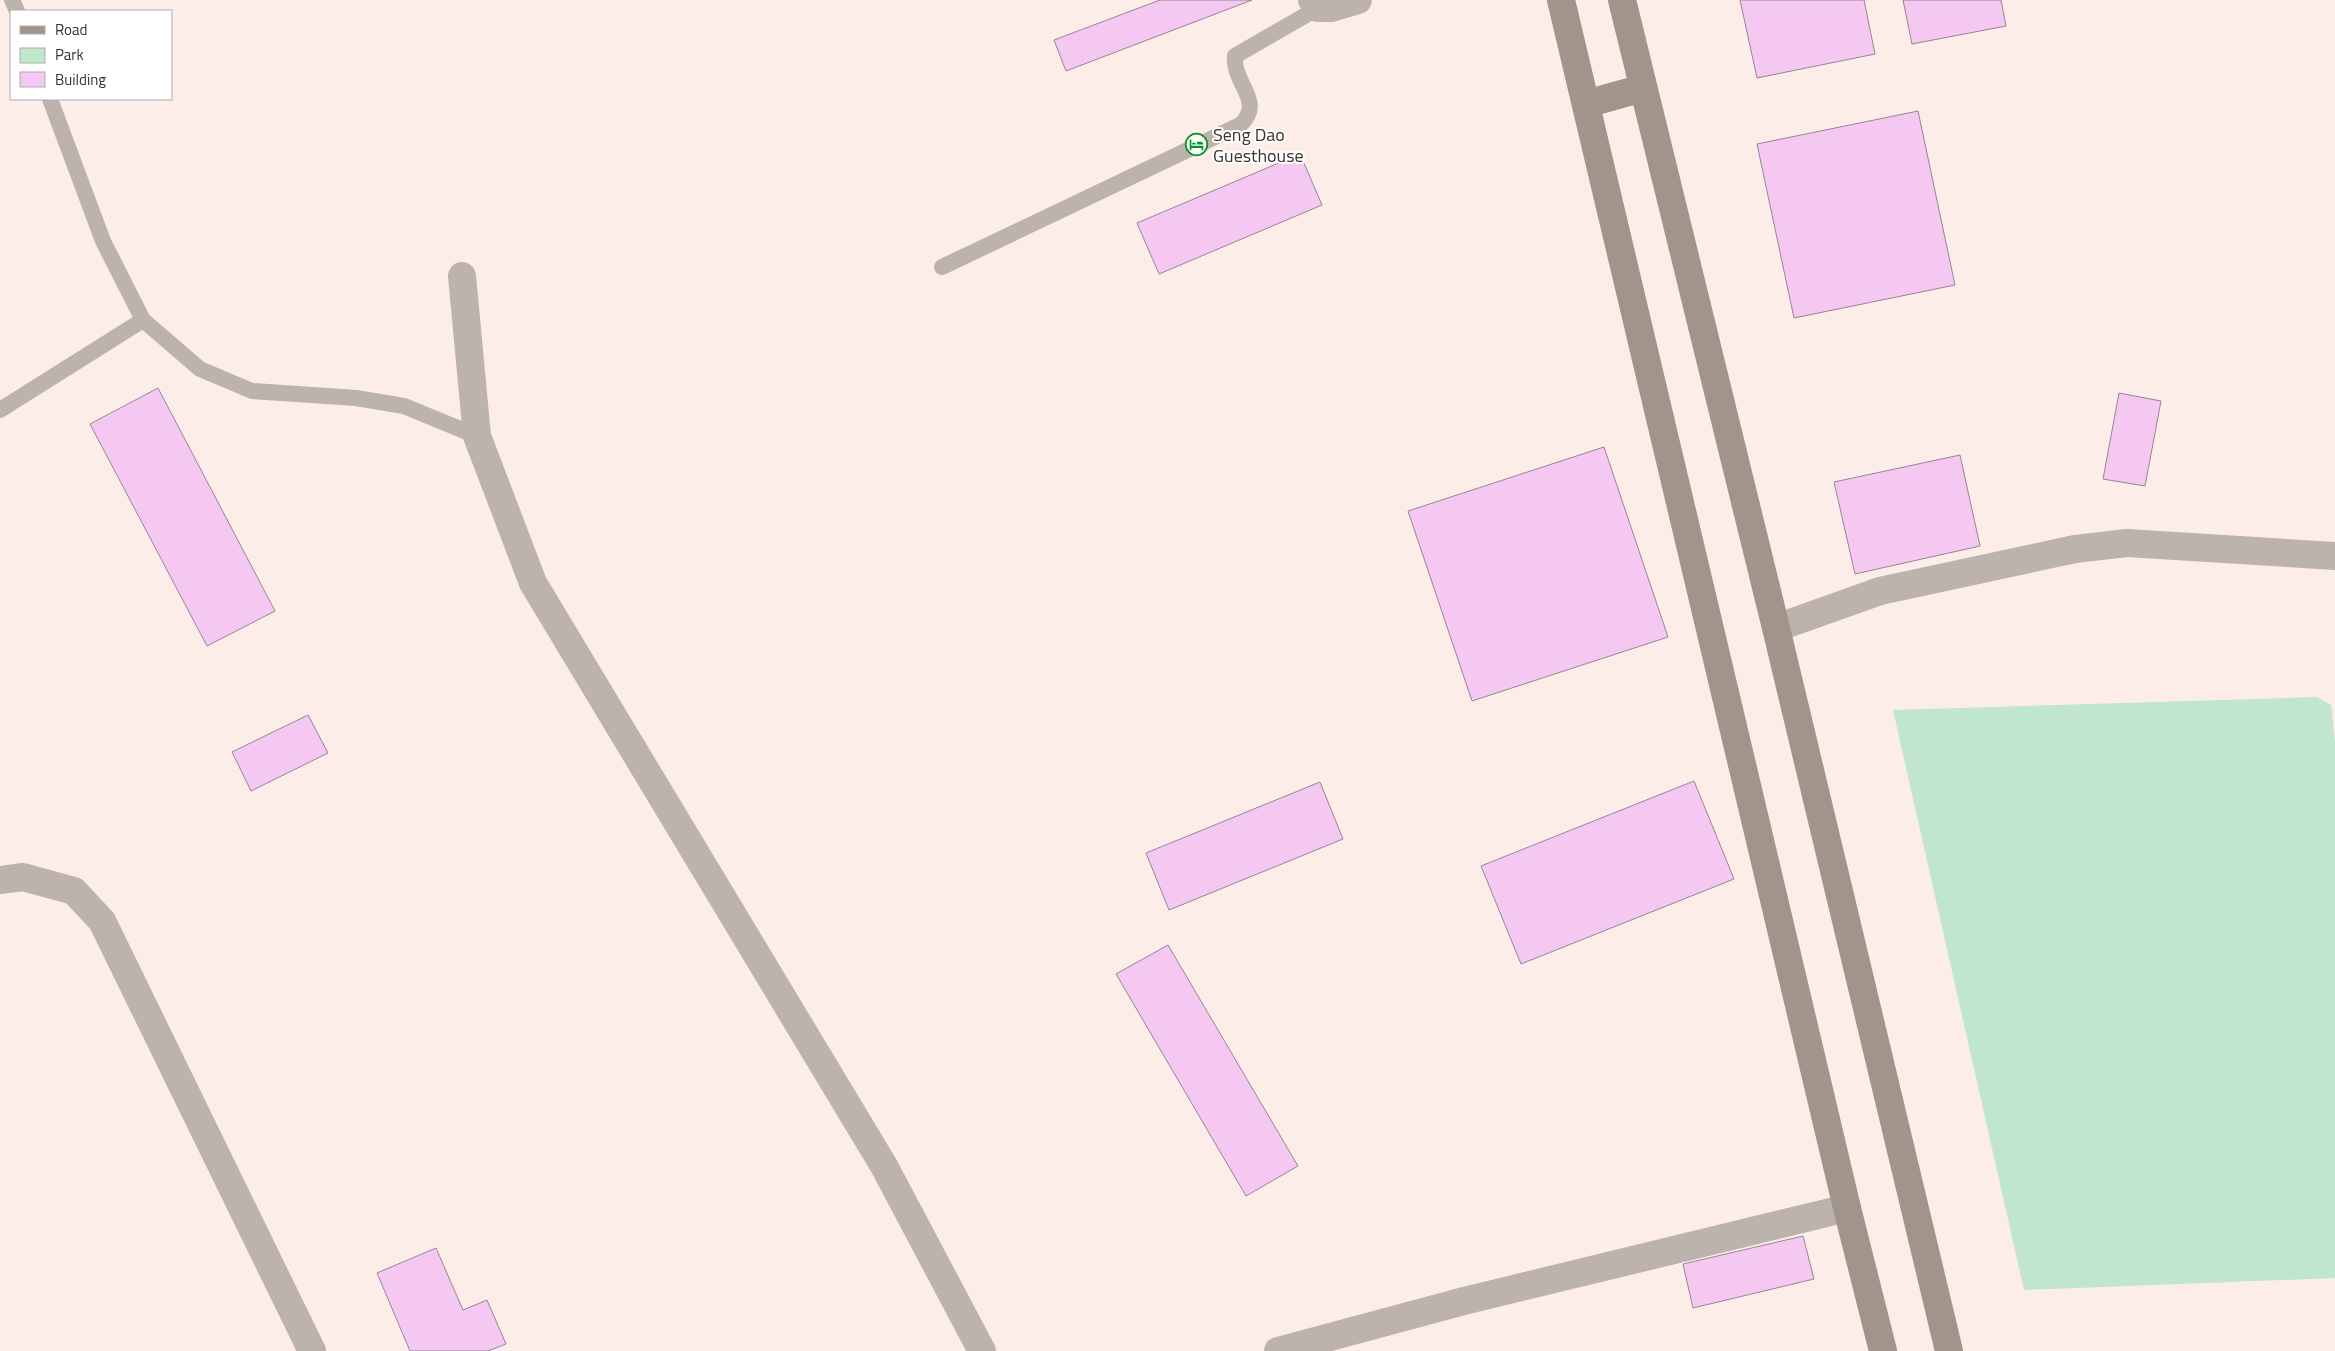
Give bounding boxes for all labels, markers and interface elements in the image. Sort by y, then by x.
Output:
legend [10,10,172,100]
text: Road [55,18,87,41]
text: Park [55,43,84,66]
text: Building [55,68,106,91]
place label: Seng Dao Guesthouse [1213,121,1304,169]
hotel icon: Seng Dao Guesthouse [1185,132,1209,156]

